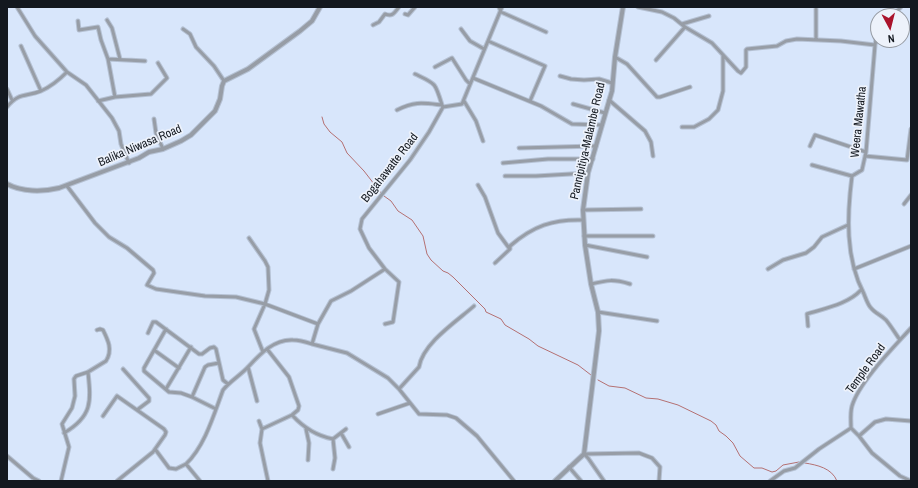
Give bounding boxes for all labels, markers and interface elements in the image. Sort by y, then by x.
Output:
north arrow [870,8,910,48]
text: N [887,32,895,46]
street label: Pannipitiya-Malambe Road [568,81,608,201]
street label: Weera Mawatha [848,86,870,158]
street label: Balika Niwasa Road [96,122,184,170]
street label: Bogahawatte Road [359,131,421,205]
street label: Temple Road [843,341,889,397]

